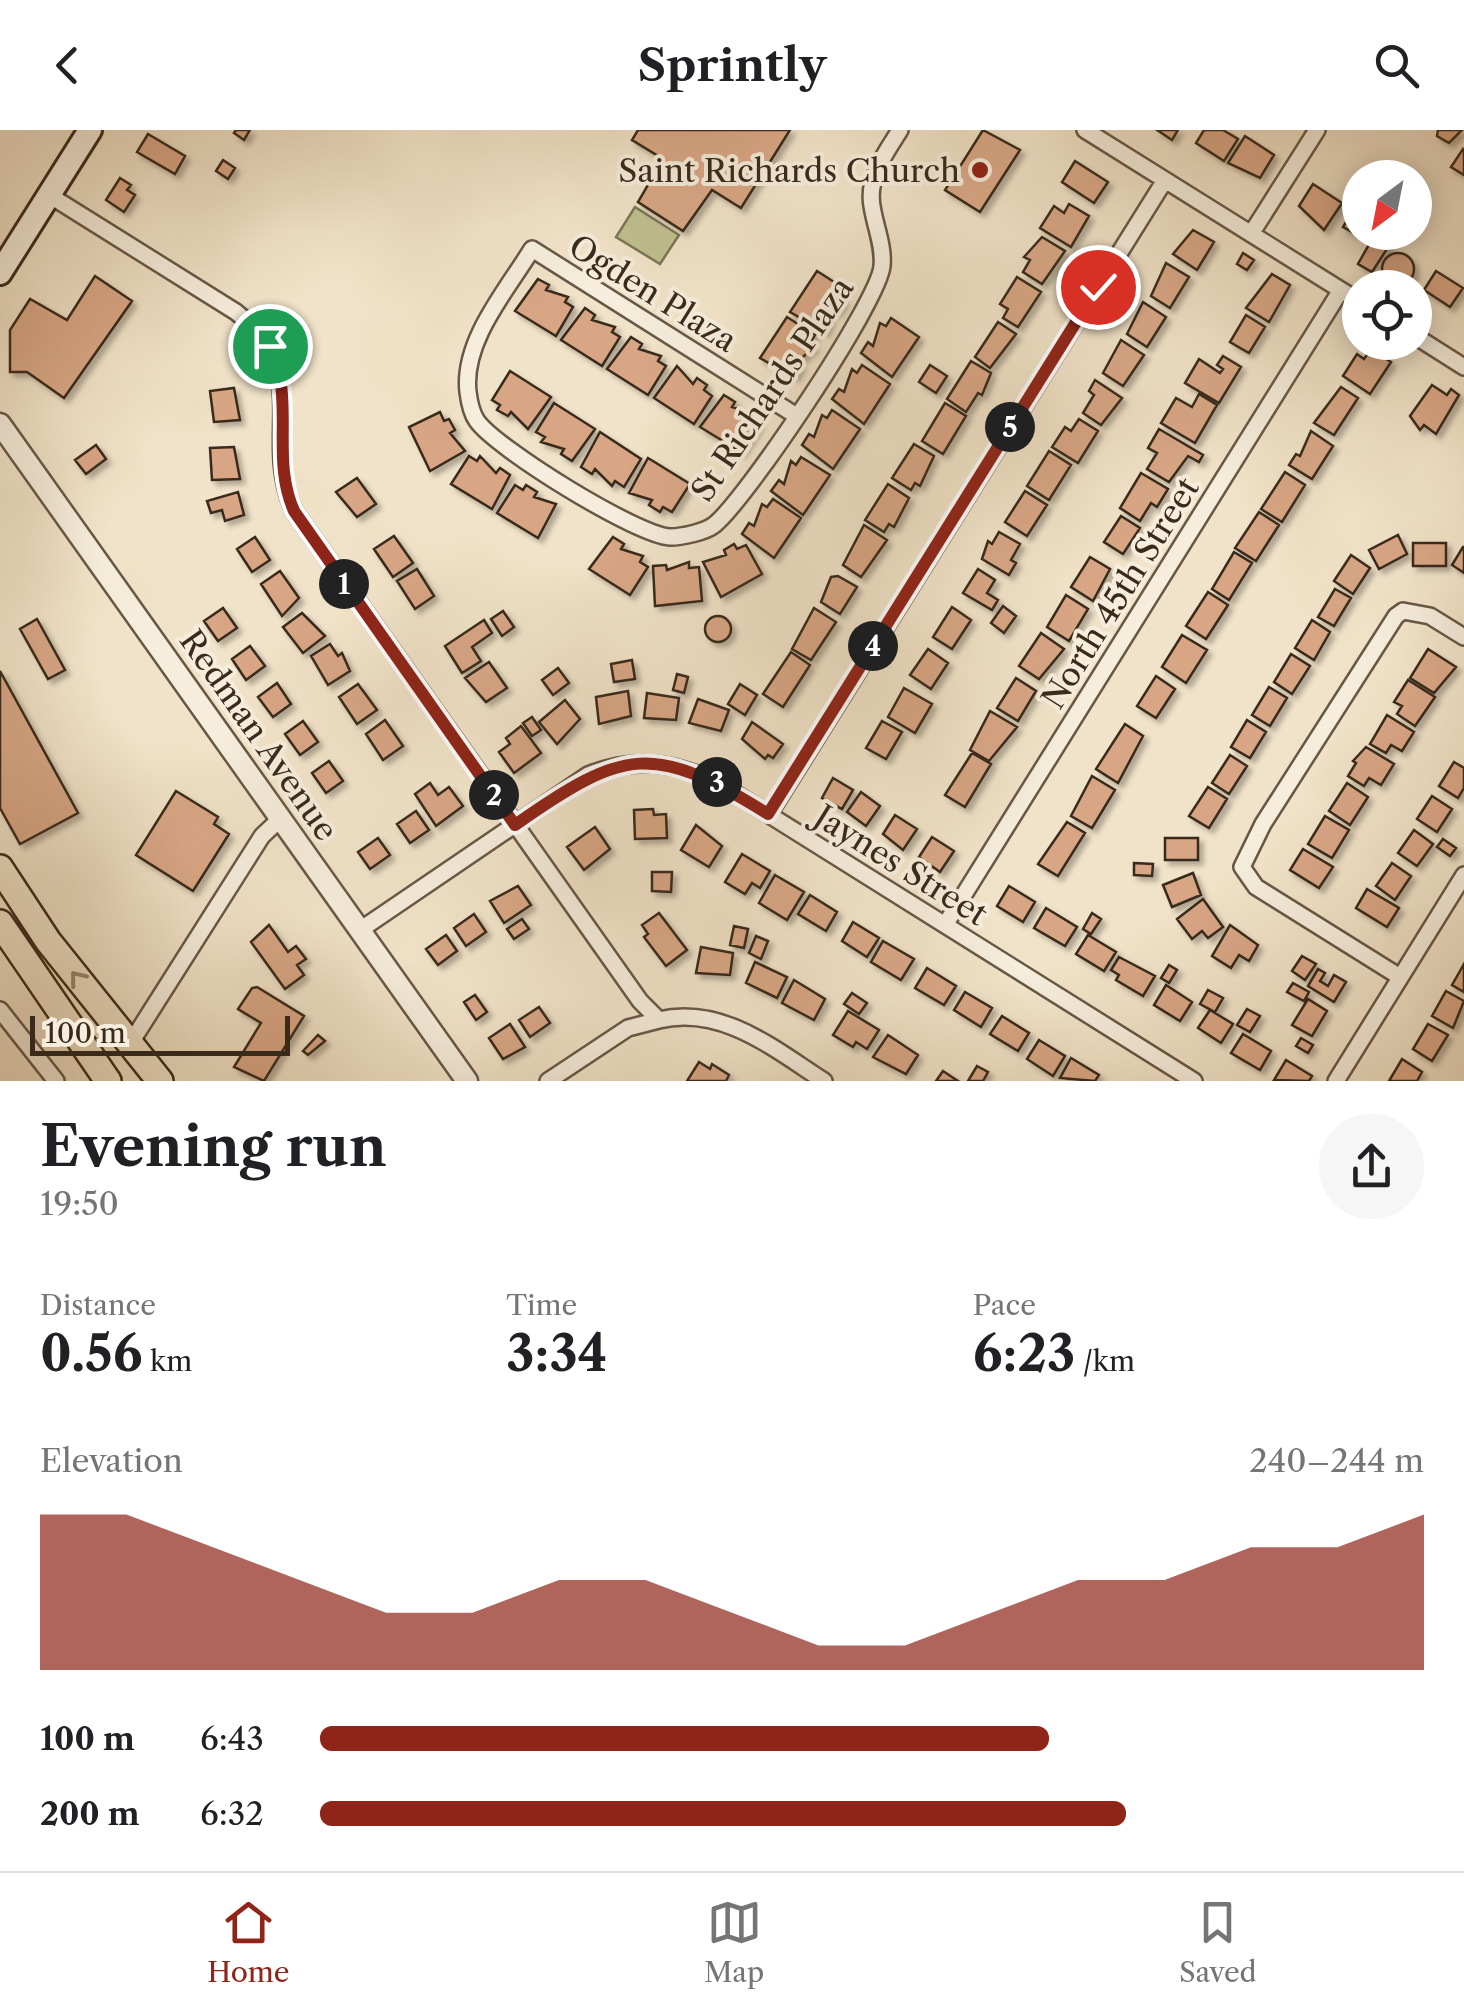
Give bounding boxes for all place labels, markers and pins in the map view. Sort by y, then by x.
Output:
place label: Saint Richards Church [618,151,960,190]
marker: Saint Richards Church [969,159,991,181]
pin [1056,245,1141,330]
pin [228,304,313,389]
pin: 5 [985,402,1035,452]
pin: 1 [319,559,369,609]
pin: 4 [848,621,898,671]
pin: 3 [692,757,742,807]
pin: 2 [469,770,519,820]

